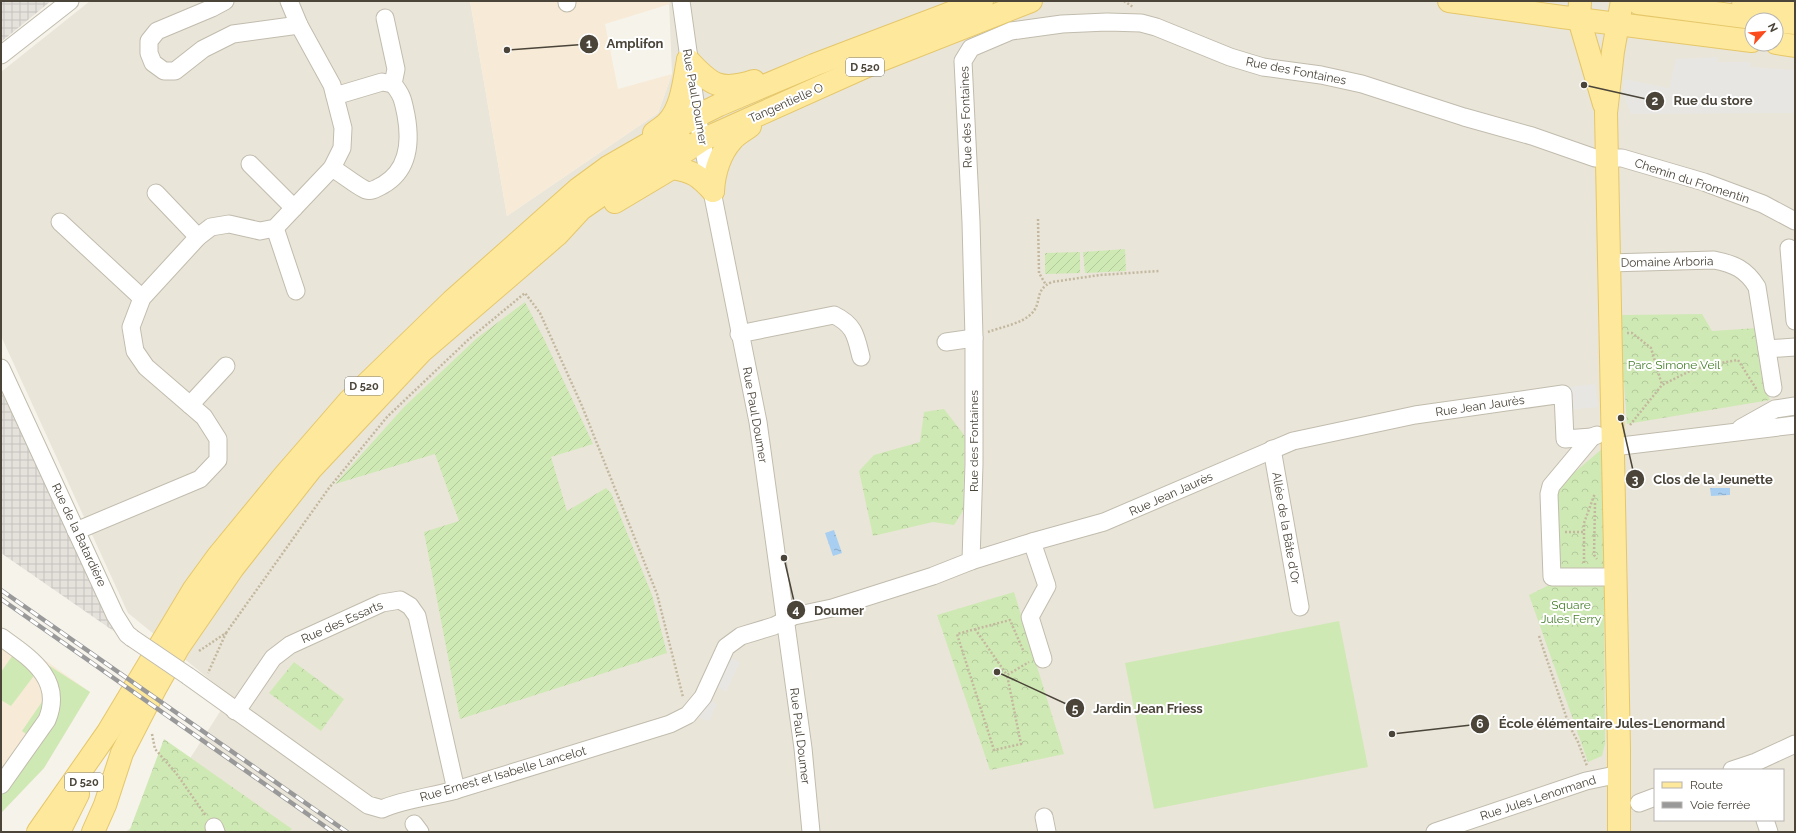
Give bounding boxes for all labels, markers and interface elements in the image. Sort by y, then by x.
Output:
north arrow [1744,12,1784,52]
text: N [1765,21,1780,34]
callout: Amplifon [579,31,672,56]
text: Amplifon [607,36,664,51]
text: 1 [586,37,592,51]
street label: Rue Paul Doumer [680,48,710,147]
street label: Rue des Fontaines [1245,54,1348,88]
road number: D 520 [846,58,884,76]
street label: Rue des Fontaines [957,66,975,168]
street label: Tangentielle O [746,80,826,126]
callout: Rue du store [1645,88,1760,113]
text: Rue du store [1674,93,1753,108]
text: 2 [1652,94,1659,108]
street label: Chemin du Fromentin [1633,156,1751,206]
street label: Domaine Arboria [1620,254,1714,270]
park label: Parc Simone Veil [1628,358,1721,372]
street label: Rue Paul Doumer [740,366,770,465]
road number: D 520 [345,377,383,395]
street label: Rue des Fontaines [967,390,981,492]
street label: Rue Jean Jaurès [1435,393,1526,419]
callout: Clos de la Jeunette [1625,467,1781,492]
street label: Rue Jean Jaurès [1127,469,1215,519]
street label: Allée de la Bâte d'Or [1269,471,1303,586]
text: Clos de la Jeunette [1653,472,1773,487]
text: 3 [1632,473,1639,487]
street label: Rue de la Batardière [49,481,109,589]
street label: Rue des Essarts [299,598,385,646]
callout: Doumer [786,598,872,623]
park label: Square Jules Ferry [1541,598,1602,626]
text: 4 [793,603,800,617]
text: Doumer [814,603,864,618]
street label: Rue Paul Doumer [787,687,813,786]
callout: Jardin Jean Friess [1065,696,1211,721]
text: Jardin Jean Friess [1093,701,1203,716]
text: 5 [1072,702,1079,716]
callout: École élémentaire Jules-Lenormand [1470,711,1733,736]
text: École élémentaire Jules-Lenormand [1499,716,1725,731]
text: 6 [1476,717,1484,731]
street label: Rue Ernest et Isabelle Lancelot [418,744,588,804]
legend [1654,769,1784,821]
road number: D 520 [65,773,103,791]
street label: Rue Jules Lenormand [1478,773,1598,823]
text: Route [1690,778,1723,792]
text: Voie ferrée [1690,798,1750,812]

